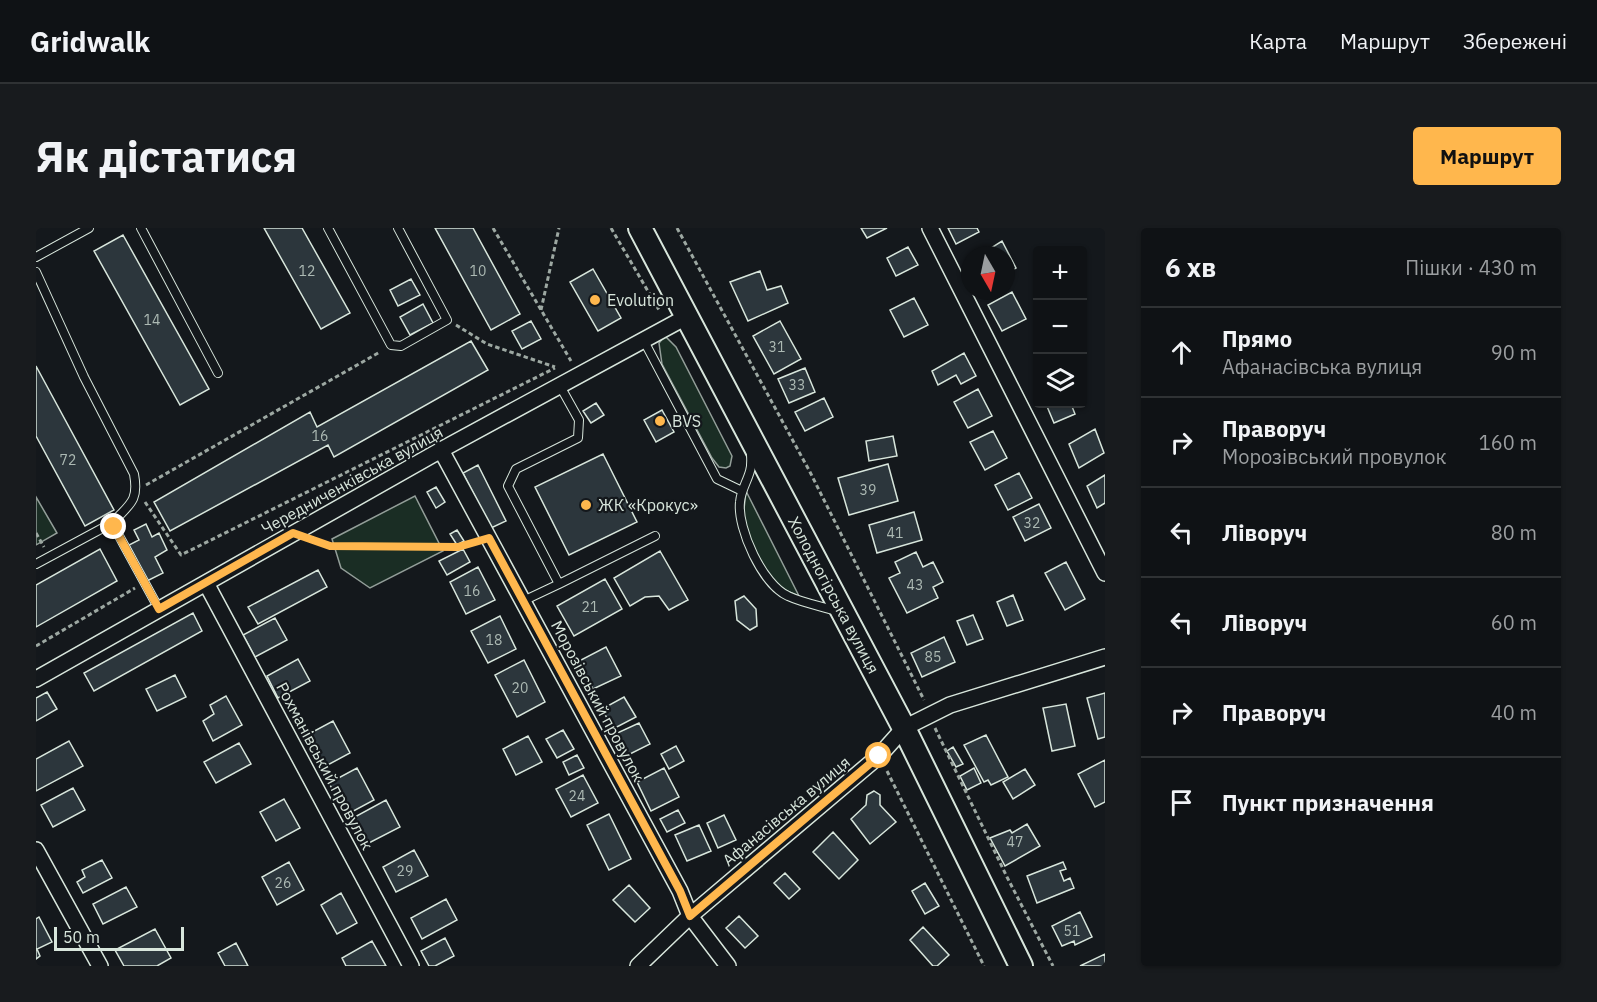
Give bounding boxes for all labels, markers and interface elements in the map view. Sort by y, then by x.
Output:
text: Gridwalk [30,23,150,60]
text: Карта [1249,27,1307,55]
text: Маршрут [1340,27,1430,55]
text: Збережені [1463,27,1567,55]
button: Маршрут [1413,127,1561,185]
text: Як дістатися [36,129,297,184]
north arrow [961,246,1015,300]
map controls [1033,246,1087,408]
button: + [1033,246,1087,300]
text: 6 хв [1165,250,1216,284]
text: Пішки · 430 m [1405,254,1537,281]
house number: 12 [299,262,315,280]
house number: 10 [470,262,486,280]
place label: Evolution [607,290,674,310]
marker: Evolution [588,293,602,307]
button: − [1033,300,1087,354]
house number: 14 [144,311,160,329]
text: Прямо [1222,324,1292,353]
icon: ahead [1165,336,1198,369]
house number: 31 [769,338,785,356]
text: 90 m [1491,339,1537,366]
text: Афанасівська вулиця [1222,353,1422,380]
button: layers [1033,354,1087,408]
house number: 33 [789,376,805,394]
place label: BVS [672,411,701,431]
marker: BVS [653,414,667,428]
text: Праворуч [1222,414,1326,443]
street label: Чередниченківська вулиця [258,422,446,538]
icon: right [1165,426,1198,459]
house number: 16 [312,427,328,445]
text: 160 m [1479,429,1537,456]
text: Морозівський провулок [1222,443,1446,470]
house number: 72 [60,451,76,469]
house number: 39 [860,481,876,499]
place label: ЖК «Крокус» [598,495,698,515]
marker: ЖК «Крокус» [579,498,593,512]
route end [100,513,126,539]
street label: Холодногірська вулиця [784,513,884,677]
house number: 32 [1024,514,1040,532]
icon: left [1165,516,1198,549]
text: Ліворуч [1222,518,1307,547]
text: 80 m [1491,519,1537,546]
house number: 41 [887,524,903,542]
house number: 43 [907,576,923,594]
house number: 16 [464,582,480,600]
house number: 21 [582,598,598,616]
icon: left [1165,606,1198,639]
text: Ліворуч [1222,608,1307,637]
text: 60 m [1491,609,1537,636]
street label: Морозівський провулок [547,617,649,785]
house number: 18 [486,631,502,649]
house number: 85 [925,648,941,666]
street label: Рохманівський провулок [272,679,378,853]
house number: 20 [512,679,528,697]
icon: right [1165,696,1198,729]
text: Праворуч [1222,698,1326,727]
text: 40 m [1491,699,1537,726]
route start [865,742,891,768]
street label: Афанасівська вулиця [718,752,854,870]
icon: arrive [1165,786,1198,819]
house number: 24 [569,787,585,805]
text: Пункт призначення [1222,788,1434,817]
house number: 47 [1007,833,1023,851]
house number: 29 [397,862,413,880]
house number: 26 [275,874,291,892]
house number: 51 [1064,922,1080,940]
scale bar [54,924,184,952]
text: 50 m [63,927,100,947]

